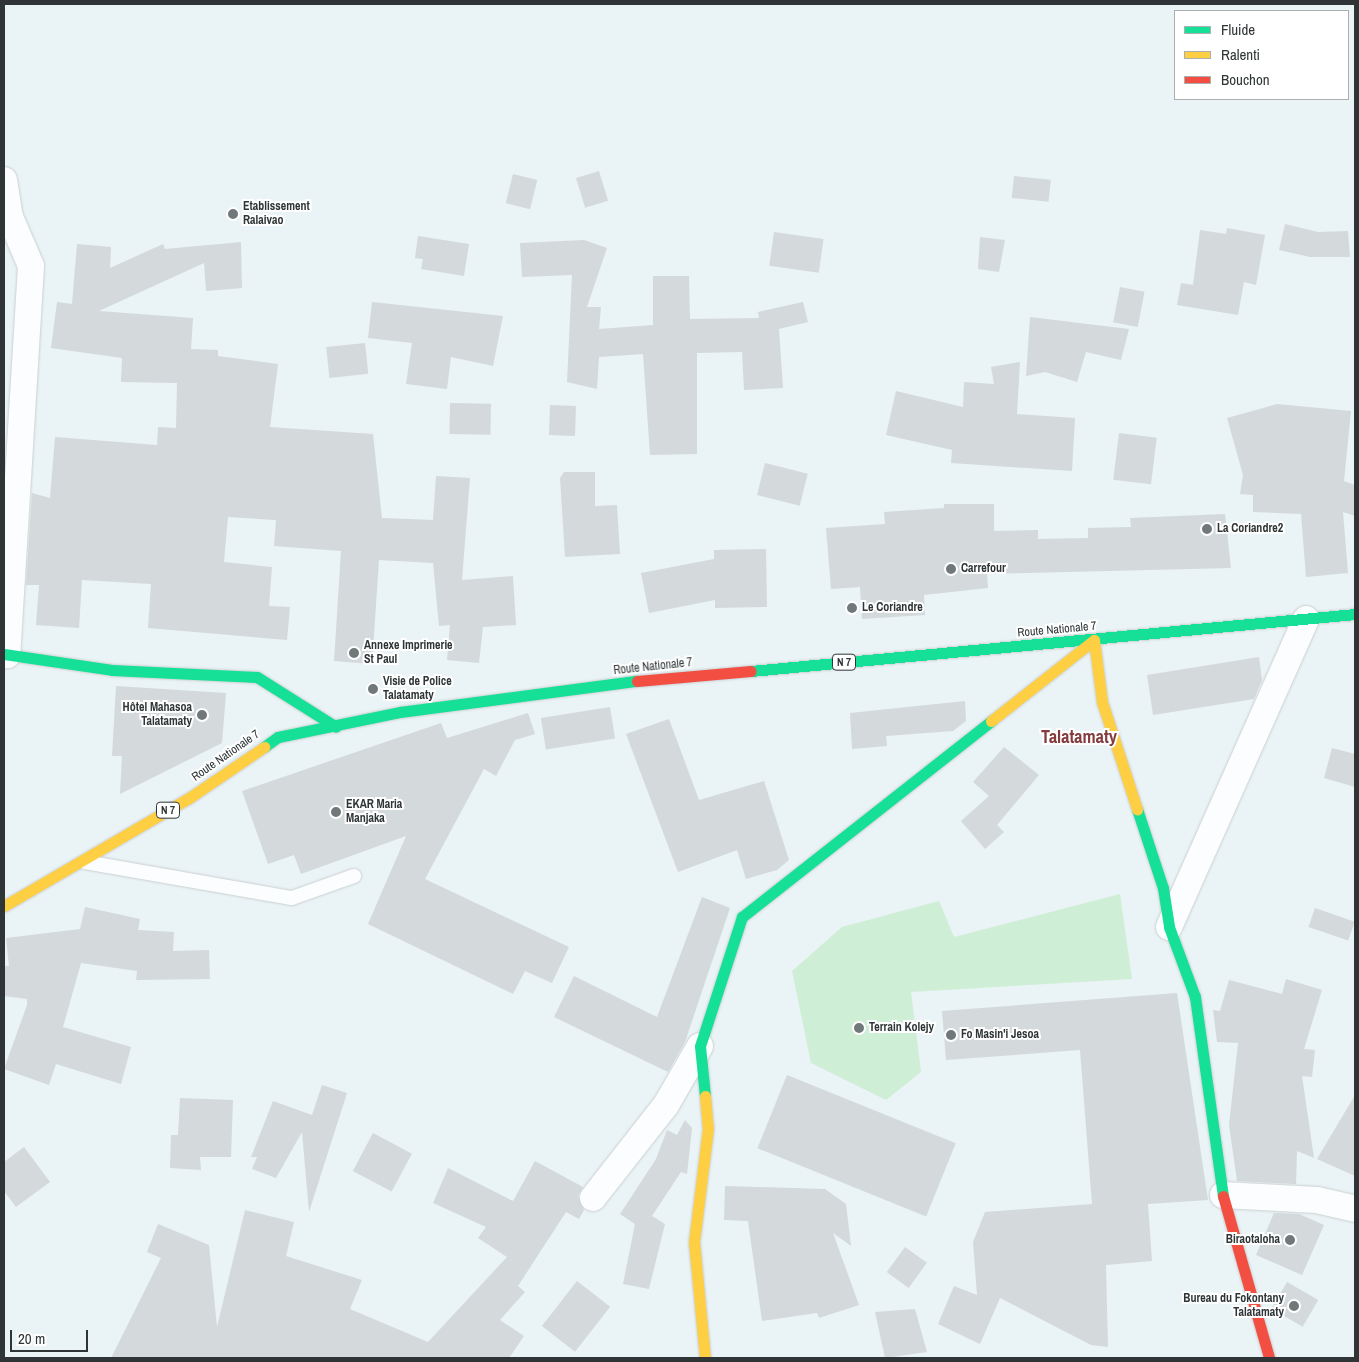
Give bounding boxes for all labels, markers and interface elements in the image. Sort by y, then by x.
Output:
legend [1174,10,1349,100]
text: Fluide [1221,19,1255,40]
text: Ralenti [1221,44,1260,65]
text: Bouchon [1221,69,1270,90]
place label: Etablissement Ralaivao [243,200,310,228]
marker: Etablissement Ralaivao [227,208,239,220]
place label: La Coriandre2 [1217,522,1283,536]
marker: La Coriandre2 [1201,523,1213,535]
place label: Carrefour [961,562,1006,576]
marker: Carrefour [945,563,957,575]
place label: Le Coriandre [862,601,923,615]
marker: Le Coriandre [846,602,858,614]
street label: Route Nationale 7 [1017,619,1097,641]
place label: Annexe Imprimerie St Paul [364,639,453,667]
marker: Annexe Imprimerie St Paul [348,647,360,659]
road number: N 7 [832,654,856,670]
street label: Route Nationale 7 [613,656,693,678]
place label: Visie de Police Talatamaty [383,675,452,703]
marker: Visie de Police Talatamaty [367,683,379,695]
place label: Hôtel Mahasoa Talatamaty [123,701,192,729]
marker: Hôtel Mahasoa Talatamaty [196,709,208,721]
district label: Talatamaty [1041,726,1117,748]
street label: Route Nationale 7 [189,727,263,785]
place label: EKAR Maria Manjaka [346,798,402,826]
road number: N 7 [156,802,180,818]
marker: EKAR Maria Manjaka [330,806,342,818]
place label: Terrain Kolejy [869,1021,934,1035]
marker: Terrain Kolejy [853,1022,865,1034]
place label: Fo Masin'i Jesoa [961,1028,1039,1042]
marker: Fo Masin'i Jesoa [945,1029,957,1041]
place label: Biraotaloha [1226,1233,1280,1247]
marker: Biraotaloha [1284,1234,1296,1246]
place label: Bureau du Fokontany Talatamaty [1183,1292,1284,1320]
marker: Bureau du Fokontany Talatamaty [1288,1300,1300,1312]
scale bar [12,1320,90,1352]
text: 20 m [18,1328,45,1349]

